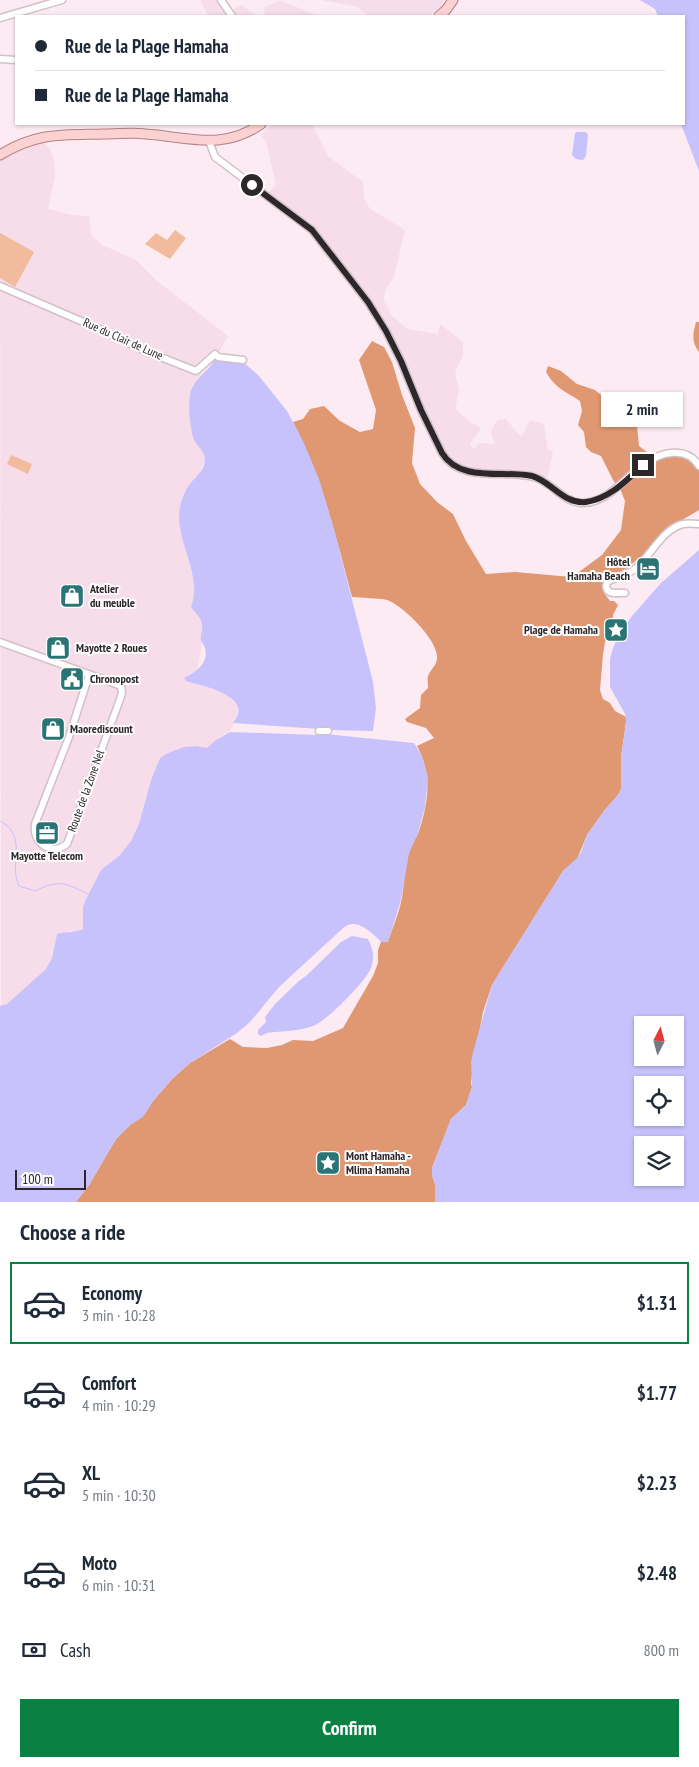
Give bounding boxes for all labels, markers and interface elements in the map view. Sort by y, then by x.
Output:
text: Rue de la Plage Hamaha [65,34,229,58]
text: Rue de la Plage Hamaha [65,83,229,107]
route start [241,174,263,196]
street label: Rue du Clair de Lune [81,314,166,363]
callout: 2 min [602,392,684,428]
text: 2 min [626,399,658,419]
route end [632,454,654,476]
place label: Hôtel Hamaha Beach [567,554,630,583]
hotel icon: Hôtel Hamaha Beach [635,556,661,582]
place label: Atelier du meuble [89,581,135,610]
shop icon: Atelier du meuble [59,583,85,609]
place icon: Plage de Hamaha [603,617,629,643]
place label: Plage de Hamaha [524,622,598,637]
shop icon: Mayotte 2 Roues [45,635,71,661]
place label: Mayotte 2 Roues [76,640,147,655]
public building icon: Chronopost [59,666,85,692]
place label: Chronopost [90,671,139,686]
shop icon: Maorediscount [40,716,66,742]
place label: Maorediscount [70,721,133,736]
street label: Route de la Zone Nel [64,748,107,834]
office icon: Mayotte Telecom [34,820,60,846]
place label: Mayotte Telecom [11,848,83,863]
north arrow [634,1016,684,1066]
map controls [634,1016,684,1186]
button: locate [634,1076,684,1126]
button: layers [634,1136,684,1186]
place label: Mont Hamaha - Mlima Hamaha [346,1148,411,1177]
place icon: Mont Hamaha - Mlima Hamaha [315,1150,341,1176]
scale bar [15,1167,86,1190]
text: 100 m [22,1170,53,1188]
text: Choose a ride [20,1218,125,1246]
icon: car [22,1281,67,1326]
text: Economy [82,1281,142,1305]
text: $1.31 [637,1291,677,1315]
text: 3 min · 10:28 [82,1305,156,1325]
icon: car [22,1371,67,1416]
text: Comfort [82,1371,136,1395]
text: $1.77 [637,1381,677,1405]
text: 4 min · 10:29 [82,1395,156,1415]
icon: car [22,1461,67,1506]
text: XL [82,1461,100,1485]
text: $2.23 [637,1471,677,1495]
text: 5 min · 10:30 [82,1485,156,1505]
icon: car [22,1551,67,1596]
text: Moto [82,1551,117,1575]
text: $2.48 [637,1561,677,1585]
text: 6 min · 10:31 [82,1575,156,1595]
icon: cash [20,1636,48,1664]
text: Cash [60,1638,91,1662]
text: 800 m [644,1640,679,1660]
button: Confirm [20,1699,679,1757]

